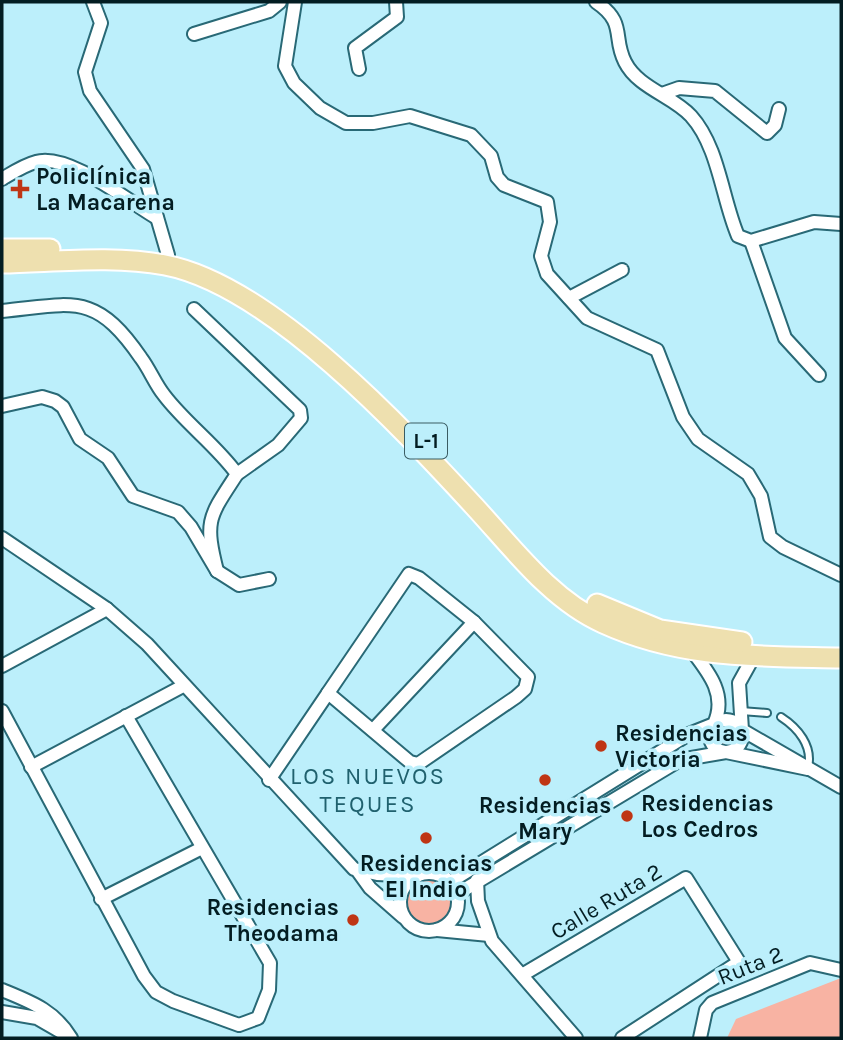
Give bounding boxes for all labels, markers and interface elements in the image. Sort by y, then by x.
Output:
place label: Policlínica La Macarena [36,163,175,216]
marker: Policlínica La Macarena [10,179,30,199]
road number: L-1 [405,424,447,458]
place label: Residencias Victoria [615,720,748,773]
marker: Residencias Victoria [593,738,609,754]
district label: LOS NUEVOS TEQUES [290,762,446,818]
marker: Residencias Mary [537,772,553,788]
place label: Residencias Los Cedros [641,790,774,843]
place label: Residencias Mary [479,792,611,845]
marker: Residencias Los Cedros [619,808,635,824]
marker: Residencias El Indio [418,830,434,846]
place label: Residencias El Indio [360,850,492,903]
street label: Calle Ruta 2 [546,858,667,945]
place label: Residencias Theodama [206,894,339,947]
marker: Residencias Theodama [345,912,361,928]
street label: Ruta 2 [714,940,787,991]

